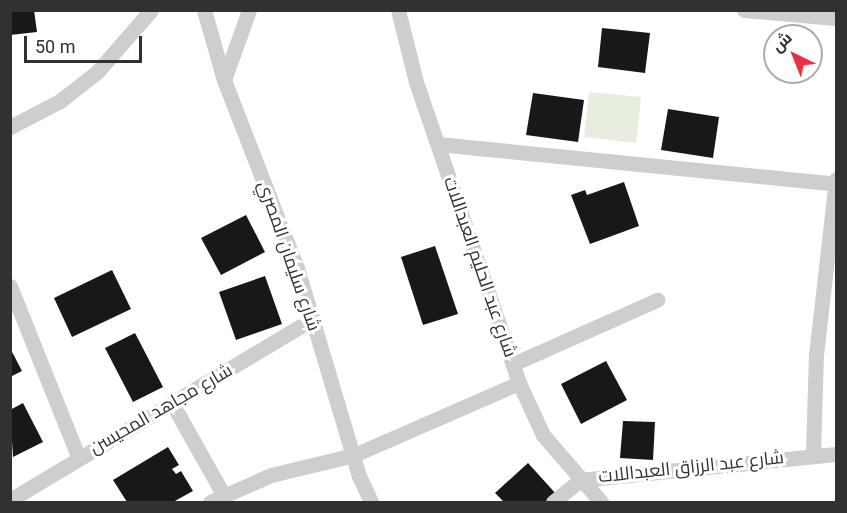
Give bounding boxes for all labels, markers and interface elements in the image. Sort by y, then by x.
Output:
scale bar [27,24,146,62]
north arrow [763,24,823,84]
text: ش [768,28,796,56]
text: 50 m [35,36,75,57]
street label: شارع عبد الحليم العبداللات [439,174,521,360]
street label: شارع سليمان المصري [253,178,325,334]
street label: شارع مجاهد المحيسن [86,359,236,459]
street label: شارع عبد الرزاق العبداللات [597,447,785,487]

